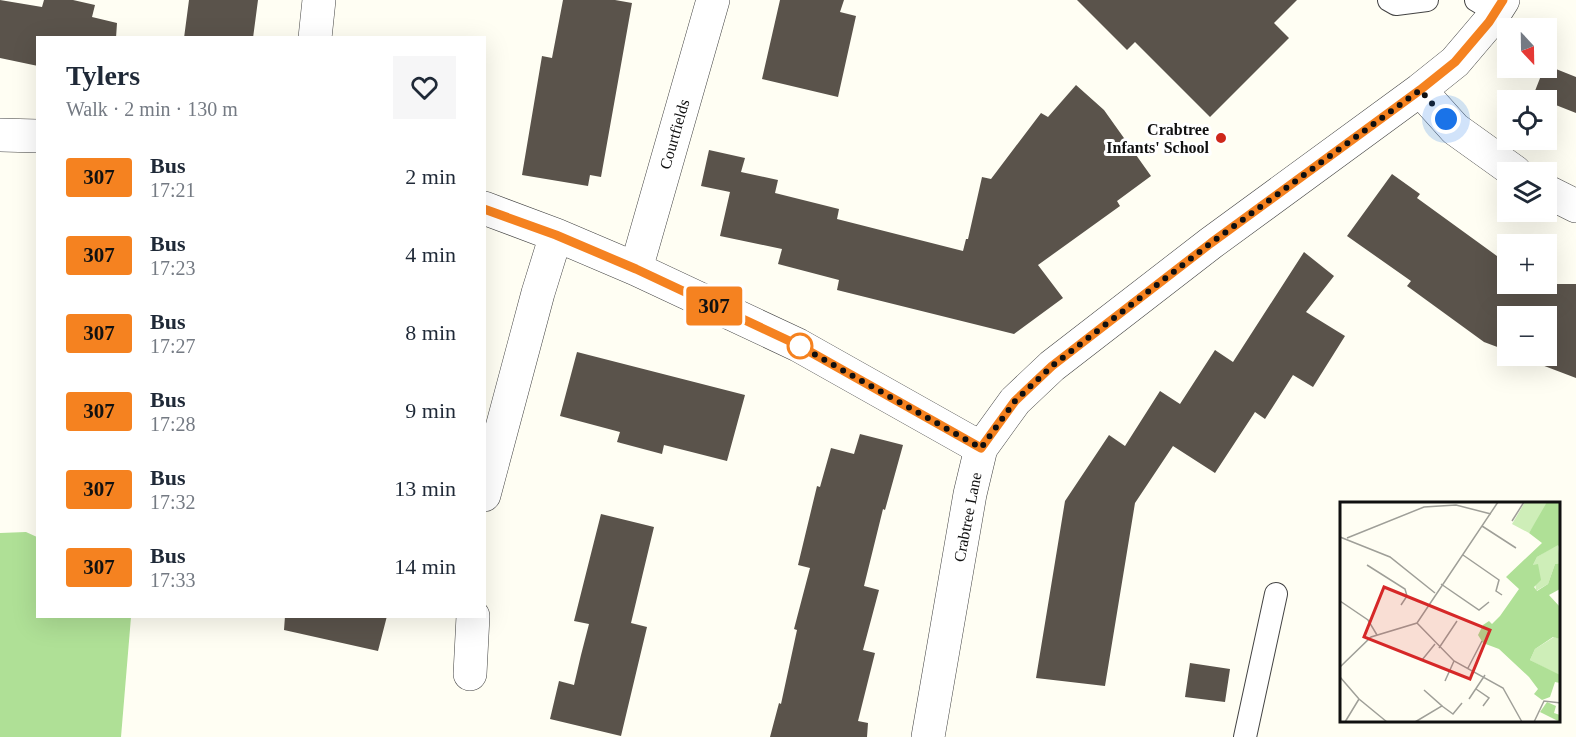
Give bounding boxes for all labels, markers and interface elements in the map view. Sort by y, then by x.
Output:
north arrow [1497,18,1557,78]
map controls [1497,18,1557,366]
button: heart [393,56,456,119]
text: Tylers [66,60,140,91]
button: locate [1497,90,1557,150]
street label: Courtfields [656,97,693,171]
text: Walk · 2 min · 130 m [66,98,238,120]
your location [1431,104,1461,134]
place label: Crabtree Infants' School [1106,121,1210,156]
marker: Crabtree Infants' School [1214,131,1228,145]
text: Bus [150,153,185,178]
button: layers [1497,162,1557,222]
text: 2 min [405,164,456,189]
text: 307 [83,165,115,189]
text: 17:21 [150,179,196,201]
text: Bus [150,231,185,256]
button: + [1497,234,1557,294]
text: 4 min [405,242,456,267]
text: 307 [83,243,115,267]
text: 17:23 [150,257,196,279]
line badge: 307 [680,286,748,326]
text: 307 [698,294,730,318]
button: − [1497,306,1557,366]
text: Bus [150,309,185,334]
text: 8 min [405,320,456,345]
text: 307 [83,321,115,345]
unlabelled marker [787,333,813,359]
text: 17:27 [150,335,196,357]
text: Bus [150,387,185,412]
text: 9 min [405,398,456,423]
text: 307 [83,399,115,423]
text: 17:28 [150,413,196,435]
text: Bus [150,465,185,490]
street label: Crabtree Lane [950,471,985,563]
text: 13 min [394,476,456,501]
text: 307 [83,477,115,501]
text: 17:32 [150,491,196,513]
inset map [1340,502,1561,722]
text: Bus [150,543,185,568]
text: 14 min [394,554,456,579]
text: 307 [83,555,115,579]
text: 17:33 [150,569,196,591]

